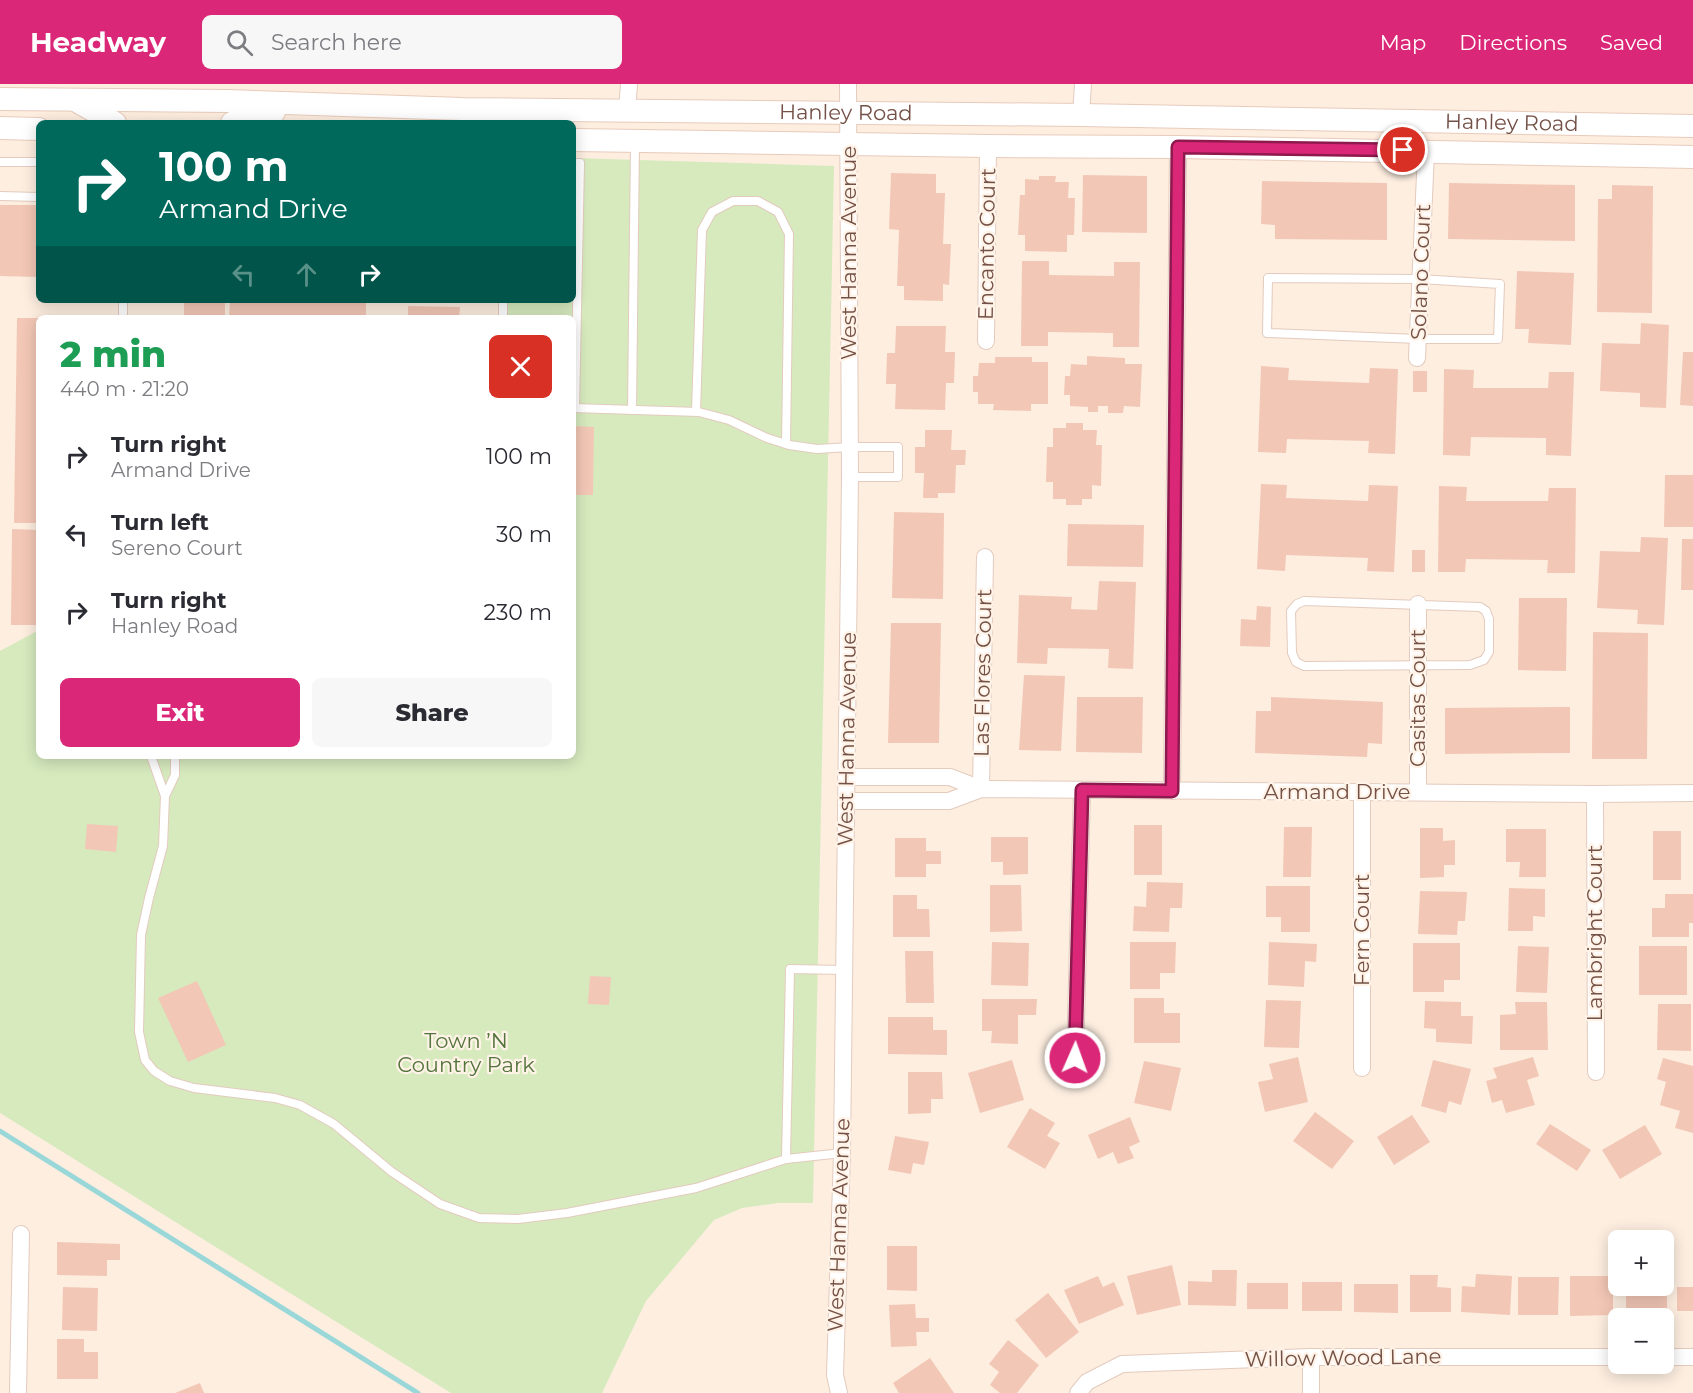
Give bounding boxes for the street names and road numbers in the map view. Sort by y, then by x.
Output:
street label: Hanley Road [779,99,913,125]
street label: Hanley Road [1445,109,1579,136]
street label: West Hanna Avenue [836,146,861,360]
street label: Encanto Court [973,168,1000,320]
street label: Solano Court [1406,204,1435,340]
street label: Las Flores Court [969,589,996,757]
street label: Casitas Court [1405,629,1430,767]
street label: West Hanna Avenue [832,632,861,846]
street label: Armand Drive [1264,779,1410,804]
street label: Lambright Court [1582,845,1607,1021]
street label: Fern Court [1349,874,1374,986]
street label: West Hanna Avenue [822,1118,855,1332]
street label: Willow Wood Lane [1244,1343,1441,1372]

